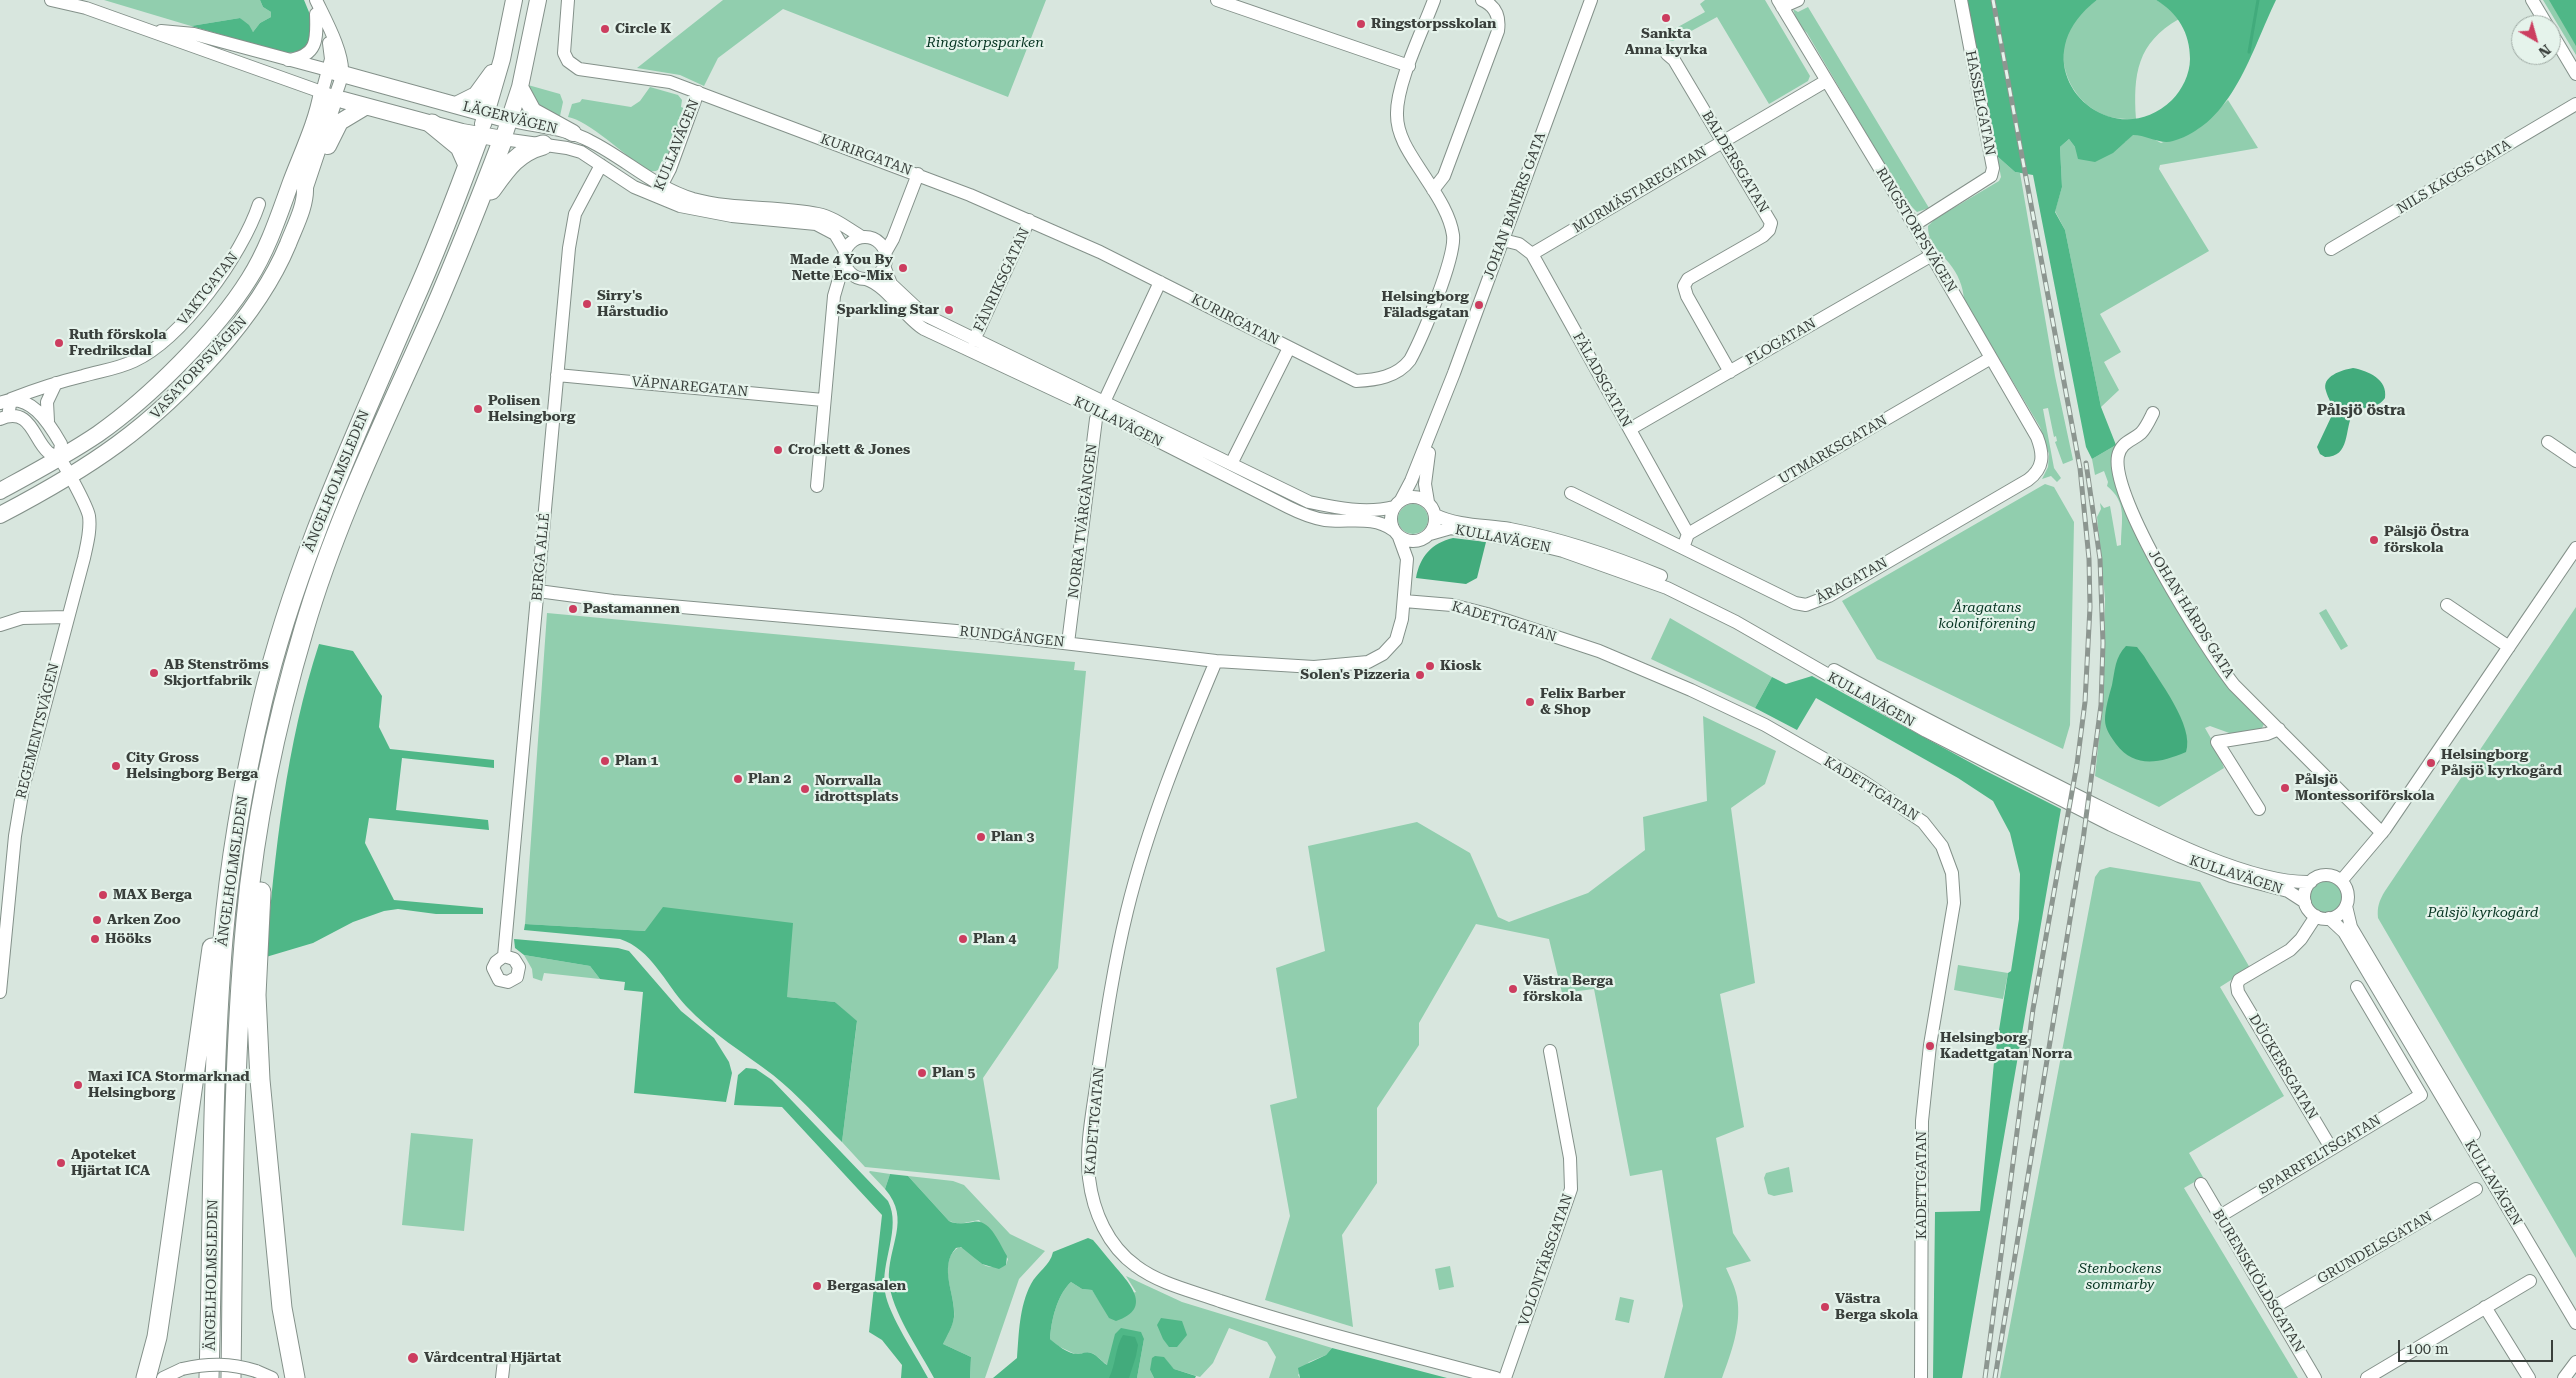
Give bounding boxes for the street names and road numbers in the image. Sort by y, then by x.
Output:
street label: HASSELGATAN [1962,49,1998,157]
street label: KULLAVÄGEN [651,97,703,193]
street label: LÄGERVÄGEN [461,98,559,138]
street label: BALDERSGATAN [1698,108,1772,216]
street label: JOHAN BANÉRS GATA [1481,130,1549,282]
street label: KURIRGATAN [818,131,914,179]
street label: NILS KAGGS GATA [2394,136,2514,218]
street label: MURMÄSTAREGATAN [1570,143,1710,237]
street label: RINGSTORPSVÄGEN [1872,165,1960,295]
street label: FÄNRIKSGATAN [971,225,1033,335]
street label: VAKTGATAN [174,249,242,329]
street label: KURIRGATAN [1188,291,1282,349]
street label: VASATORPSVÄGEN [147,313,251,423]
street label: FLOGATAN [1743,315,1819,369]
street label: FÄLADSGATAN [1569,330,1635,430]
street label: VÄPNAREGATAN [631,374,749,400]
street label: KULLAVÄGEN [1071,393,1165,451]
street label: ÄNGELHOLMSLEDEN [301,408,373,554]
street label: UTMARKSGATAN [1776,412,1890,488]
street label: NORRA TVÄRGÅNGEN [1065,443,1101,599]
street label: BERGA ALLÉ [529,512,553,602]
street label: KULLAVÄGEN [1454,521,1552,557]
street label: JOHAN HÅRDS GATA [2145,547,2237,681]
street label: ÅRAGATAN [1813,554,1891,608]
street label: KADETTGATAN [1450,598,1558,646]
street label: RUNDGÅNGEN [959,623,1065,651]
street label: REGEMENTSVÄGEN [13,661,63,801]
street label: KULLAVÄGEN [1824,669,1918,731]
street label: KADETTGATAN [1820,753,1922,825]
street label: ÄNGELHOLMSLEDEN [214,795,252,947]
street label: KULLAVÄGEN [2187,852,2285,898]
street label: DÜCKERSGATAN [2245,1011,2321,1123]
street label: KADETTGATAN [1082,1066,1108,1176]
street label: SPARRFELTSGATAN [2256,1112,2384,1198]
street label: KADETTGATAN [1914,1131,1930,1239]
street label: KULLAVÄGEN [2461,1137,2525,1229]
street label: VOLONTÄRSGATAN [1515,1192,1577,1328]
street label: ÄNGELHOLMSLEDEN [202,1199,222,1351]
street label: BURENSKIÖLDSGATAN [2209,1206,2307,1356]
street label: GRUNDELSGATAN [2315,1208,2435,1288]

